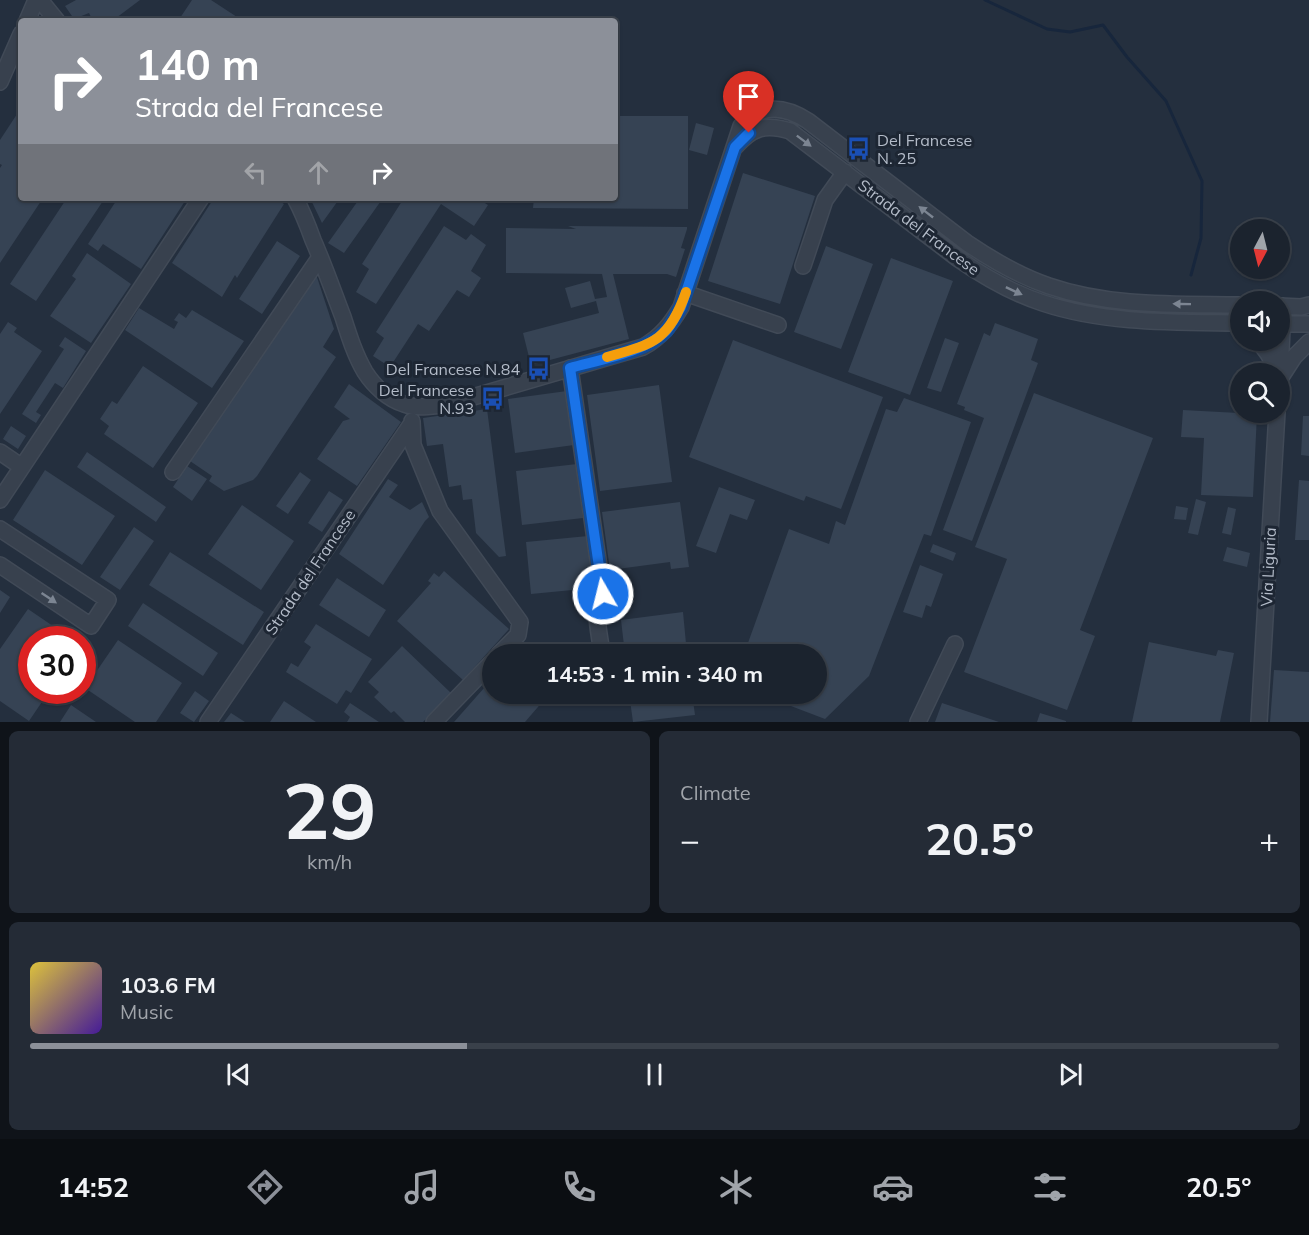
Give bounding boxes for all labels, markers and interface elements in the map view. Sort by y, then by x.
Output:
text: 140 m [135,38,260,91]
icon: right [36,42,114,120]
pin [723,71,774,133]
icon: arrive [732,80,765,113]
text: Strada del Francese [135,90,383,124]
place label: Del Francese N. 25 [877,130,972,168]
one-way arrow [796,135,812,147]
bus stop icon: Del Francese N. 25 [846,136,872,162]
icon: left [239,156,272,189]
icon: ahead [302,156,335,189]
icon: right [365,156,398,189]
street label: Strada del Francese [854,175,984,279]
one-way arrow [918,206,934,219]
north arrow [1230,219,1290,279]
map controls [1230,219,1290,423]
one-way arrow [1005,286,1022,295]
button: sound [1230,291,1290,351]
one-way arrow [1173,299,1192,309]
bus stop icon: Del Francese N.84 [525,356,551,382]
place label: Del Francese N.84 [386,359,520,379]
button: search [1230,363,1290,423]
place label: Del Francese N.93 [379,380,474,418]
bus stop icon: Del Francese N.93 [479,386,505,412]
street label: Strada del Francese [261,505,359,639]
street label: Via Liguria [1256,527,1280,607]
position arrow [571,562,635,626]
one-way arrow [40,592,56,604]
speed limit sign: 30 [18,626,96,704]
text: 14:53 · 1 min · 340 m [546,660,763,688]
text: 29 [283,761,376,859]
text: Climate [680,780,751,805]
text: 20.5° [925,810,1034,866]
text: − [680,819,700,860]
text: + [1259,819,1279,860]
text: km/h [307,849,352,874]
text: 103.6 FM [120,971,216,999]
text: Music [120,999,173,1024]
icon: previous [222,1058,255,1091]
icon: pause [638,1058,671,1091]
icon: next [1054,1058,1087,1091]
icon: directions [244,1166,286,1208]
icon: music [401,1166,443,1208]
icon: phone [558,1166,600,1208]
icon: climate [715,1166,757,1208]
icon: car [872,1166,914,1208]
icon: filters [1029,1166,1071,1208]
text: 14:52 [57,1170,129,1204]
text: 20.5° [1186,1170,1251,1204]

